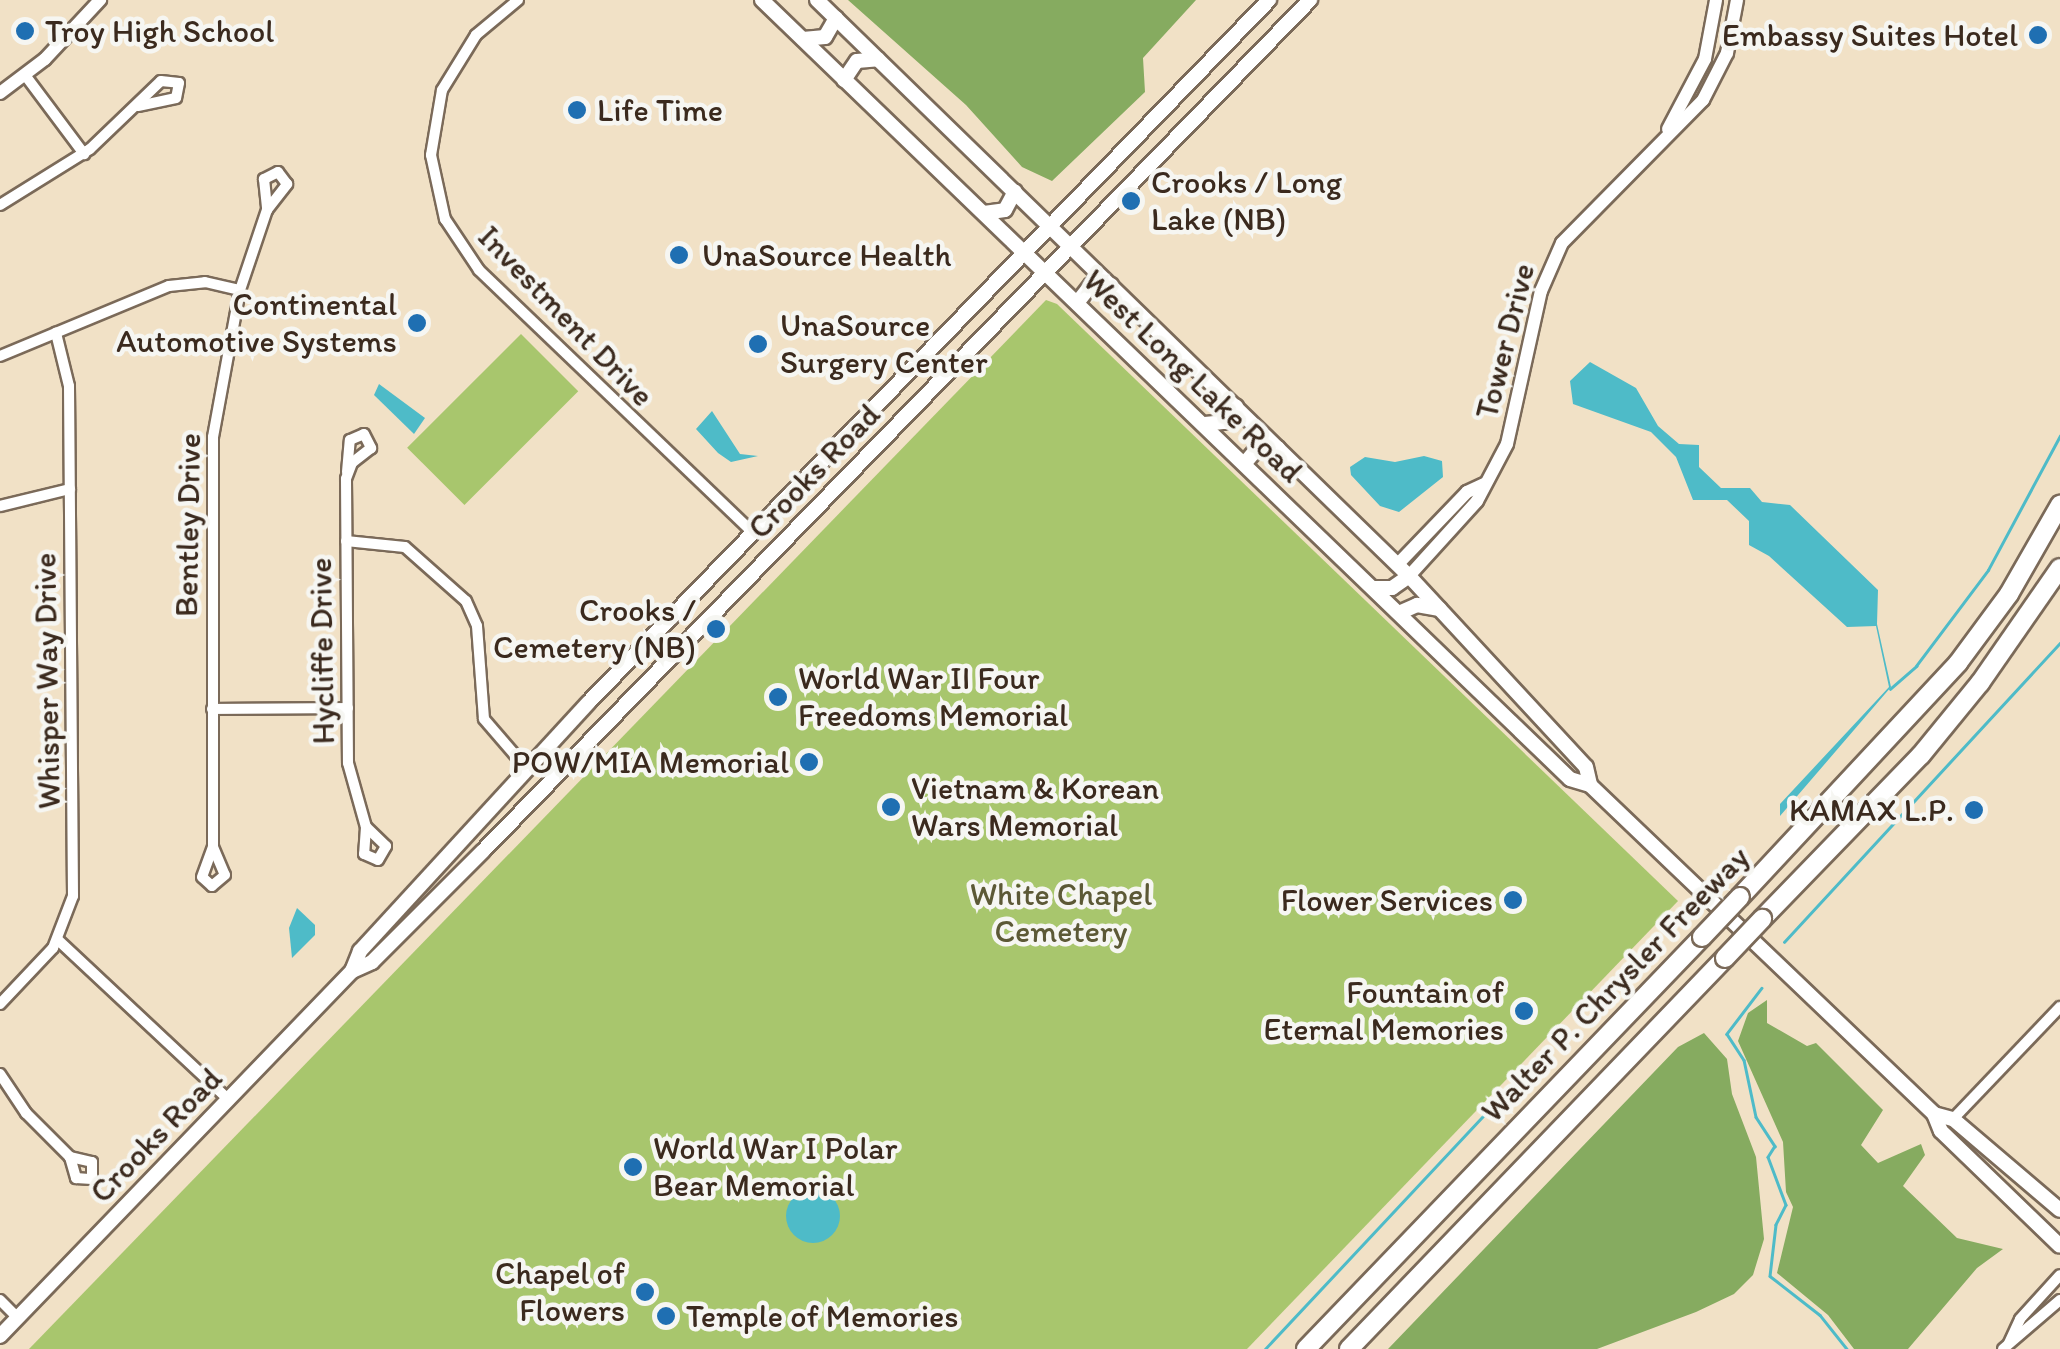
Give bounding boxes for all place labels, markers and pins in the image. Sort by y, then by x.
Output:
place label: Troy High School [45,12,273,50]
place label: Embassy Suites Hotel [1722,16,2018,54]
marker: Troy High School [14,20,36,42]
marker: Embassy Suites Hotel [2027,24,2049,46]
place label: Life Time [597,91,724,129]
marker: Life Time [566,99,588,121]
place label: Crooks / Long Lake (NB) [1151,164,1342,239]
marker: Crooks / Long Lake (NB) [1120,190,1142,212]
place label: UnaSource Health [702,236,951,274]
marker: UnaSource Health [666,242,692,268]
place label: Continental Automotive Systems [116,286,397,361]
place label: UnaSource Surgery Center [780,307,989,382]
marker: Continental Automotive Systems [406,312,428,334]
marker: UnaSource Surgery Center [745,331,771,357]
place label: Crooks / Cemetery (NB) [493,592,696,667]
marker: Crooks / Cemetery (NB) [705,618,727,640]
place label: World War II Four Freedoms Memorial [798,660,1069,735]
marker: World War II Four Freedoms Memorial [767,686,789,708]
place label: POW/MIA Memorial [512,743,789,781]
marker: POW/MIA Memorial [798,751,820,773]
place label: Vietnam & Korean Wars Memorial [911,770,1159,845]
place label: KAMAX L.P. [1789,791,1954,829]
marker: Vietnam & Korean Wars Memorial [880,796,902,818]
marker: KAMAX L.P. [1963,799,1985,821]
place label: Flower Services [1281,881,1493,919]
marker: Flower Services [1502,889,1524,911]
place label: Fountain of Eternal Memories [1263,974,1504,1049]
marker: Fountain of Eternal Memories [1513,1000,1535,1022]
place label: World War I Polar Bear Memorial [653,1130,895,1205]
marker: World War I Polar Bear Memorial [622,1156,644,1178]
place label: Chapel of Flowers [495,1255,625,1330]
marker: Chapel of Flowers [634,1281,656,1303]
place label: Temple of Memories [686,1297,959,1335]
marker: Temple of Memories [655,1305,677,1327]

